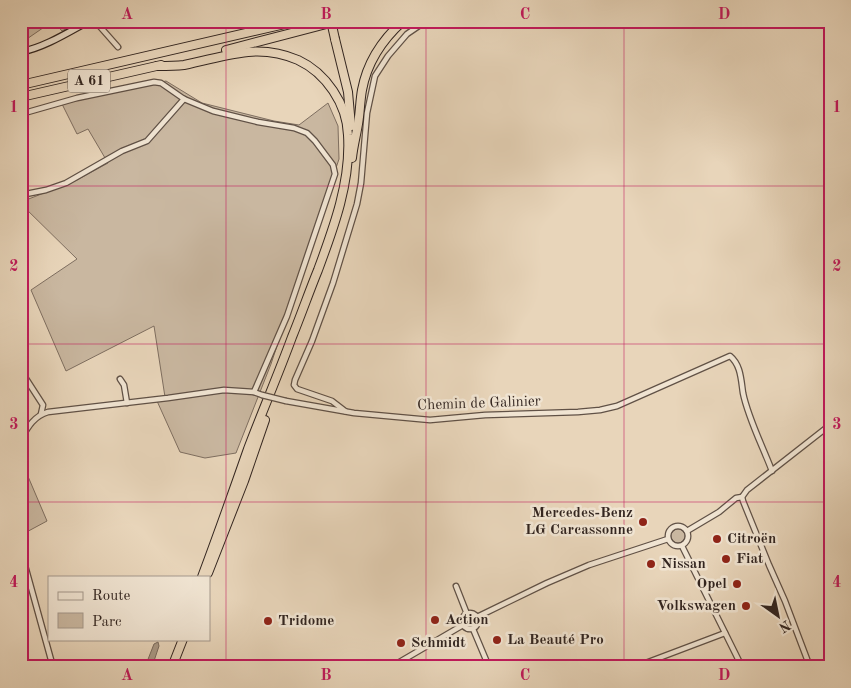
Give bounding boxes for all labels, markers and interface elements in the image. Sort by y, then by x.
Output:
text: A [121,7,133,23]
text: B [320,7,332,23]
text: C [520,7,530,23]
text: D [718,7,730,23]
road number: A 61 [68,70,110,92]
text: 1 [9,100,19,116]
text: 1 [832,100,842,116]
text: 2 [9,259,19,275]
text: 2 [832,259,842,275]
street label: Chemin de Galinier [417,394,541,414]
text: 3 [9,417,19,433]
text: 3 [832,417,842,433]
place label: Mercedes-Benz LG Carcassonne [525,506,633,538]
marker: Mercedes-Benz LG Carcassonne [637,516,649,528]
place label: Citroën [727,532,776,547]
marker: Citroën [711,533,723,545]
place label: Fiat [736,552,764,567]
marker: Fiat [720,553,732,565]
place label: Nissan [661,557,706,572]
marker: Nissan [645,558,657,570]
text: 4 [9,575,19,591]
text: 4 [832,575,842,591]
legend [48,576,210,640]
place label: Opel [696,577,727,592]
marker: Opel [731,578,743,590]
text: Route [92,589,130,604]
north arrow [754,590,804,640]
place label: Volkswagen [656,599,736,614]
marker: Volkswagen [740,600,752,612]
place label: Action [445,613,489,628]
place label: Tridome [278,614,334,629]
marker: Action [429,614,441,626]
text: Parc [92,615,122,630]
marker: Tridome [262,615,274,627]
text: N [776,617,793,635]
place label: La Beauté Pro [507,633,604,648]
marker: La Beauté Pro [491,634,503,646]
place label: Schmidt [411,636,466,651]
marker: Schmidt [395,637,407,649]
text: A [121,668,133,684]
text: B [320,668,332,684]
text: C [520,668,530,684]
text: D [718,668,730,684]

